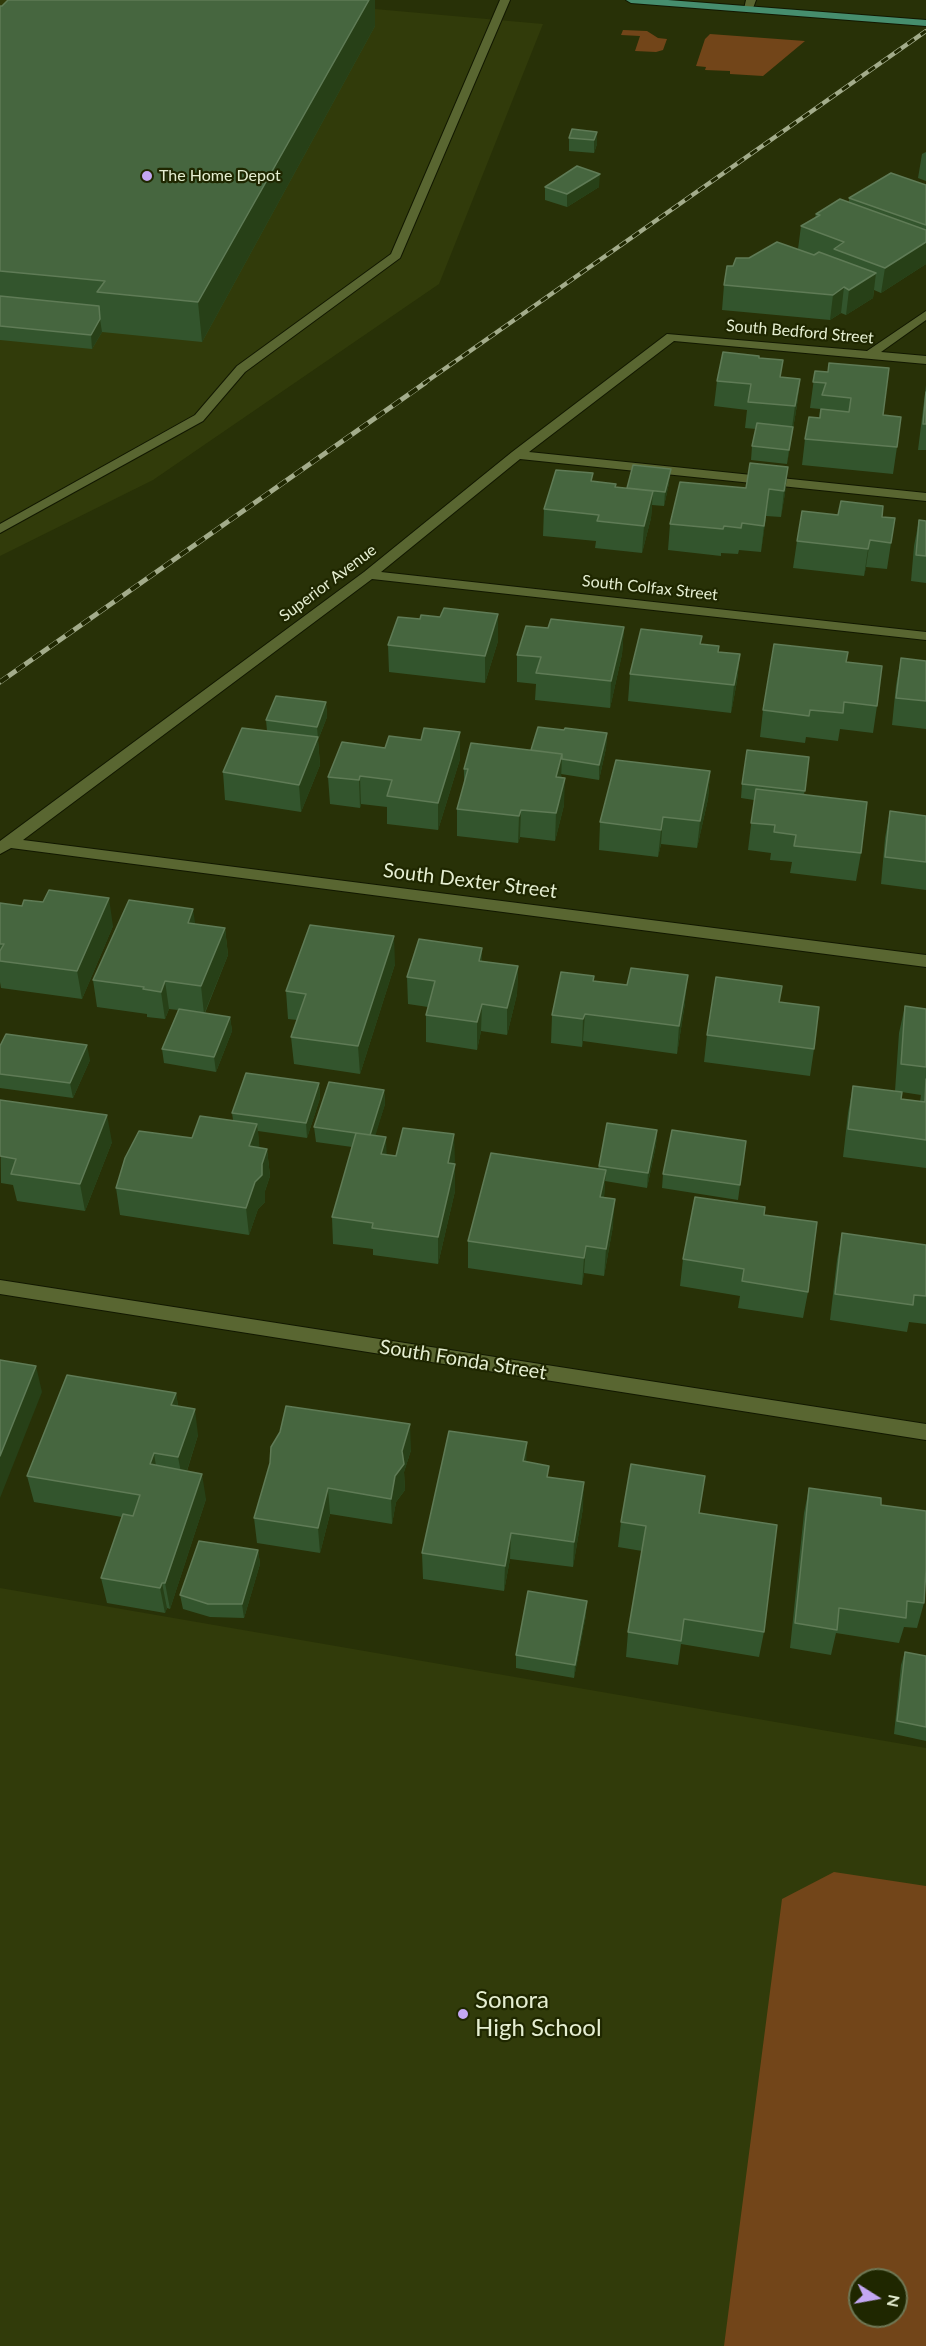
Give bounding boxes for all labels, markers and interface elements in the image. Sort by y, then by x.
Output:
place label: The Home Depot [159,166,281,186]
marker: The Home Depot [140,169,154,183]
street label: South Bedford Street [725,316,875,348]
street label: Superior Avenue [276,540,380,626]
street label: South Colfax Street [581,571,719,605]
street label: South Dexter Street [382,858,558,904]
street label: South Fonda Street [378,1335,548,1385]
place label: Sonora High School [475,1986,602,2042]
marker: Sonora High School [456,2007,470,2021]
north arrow [848,2268,908,2328]
text: N [884,2293,905,2309]

